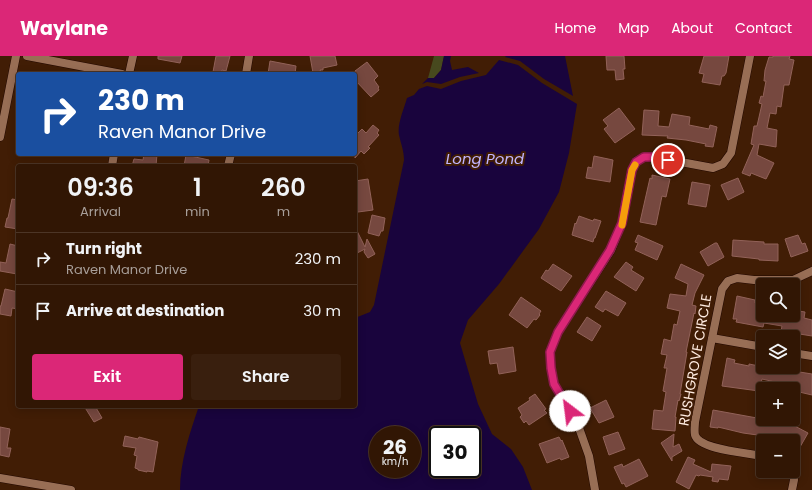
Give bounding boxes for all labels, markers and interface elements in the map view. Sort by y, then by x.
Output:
text: Waylane [20,15,108,42]
text: Home [554,18,596,38]
text: Map [618,18,649,38]
text: About [671,18,713,38]
text: Contact [735,18,792,38]
text: 230 m [98,81,185,120]
icon: right [32,88,84,140]
text: Raven Manor Drive [98,119,266,144]
pin [651,143,685,177]
water label: Long Pond [446,148,525,169]
icon: arrive [657,149,679,171]
text: 09:36 [67,171,134,204]
text: 1 [193,171,202,204]
text: 260 [261,171,306,204]
text: Arrival [80,202,121,221]
text: min [185,202,210,221]
text: m [277,202,290,221]
text: Turn right [66,238,142,259]
icon: right [32,248,54,270]
text: 230 m [295,248,341,269]
text: Raven Manor Drive [66,260,187,279]
map controls [756,278,800,478]
button: search [756,278,800,322]
street label: RUSHGROVE CIRCLE [674,293,716,427]
icon: arrive [32,300,54,322]
text: Arrive at destination [66,300,224,321]
text: 30 m [303,300,341,321]
button: layers [756,330,800,374]
button: Exit [32,354,183,400]
button: Share [191,354,341,400]
button: + [756,382,800,426]
position arrow [549,390,591,432]
speed limit sign: 30 [429,426,481,478]
text: 26 [383,433,407,461]
button: − [756,434,800,478]
text: km/h [382,454,408,469]

